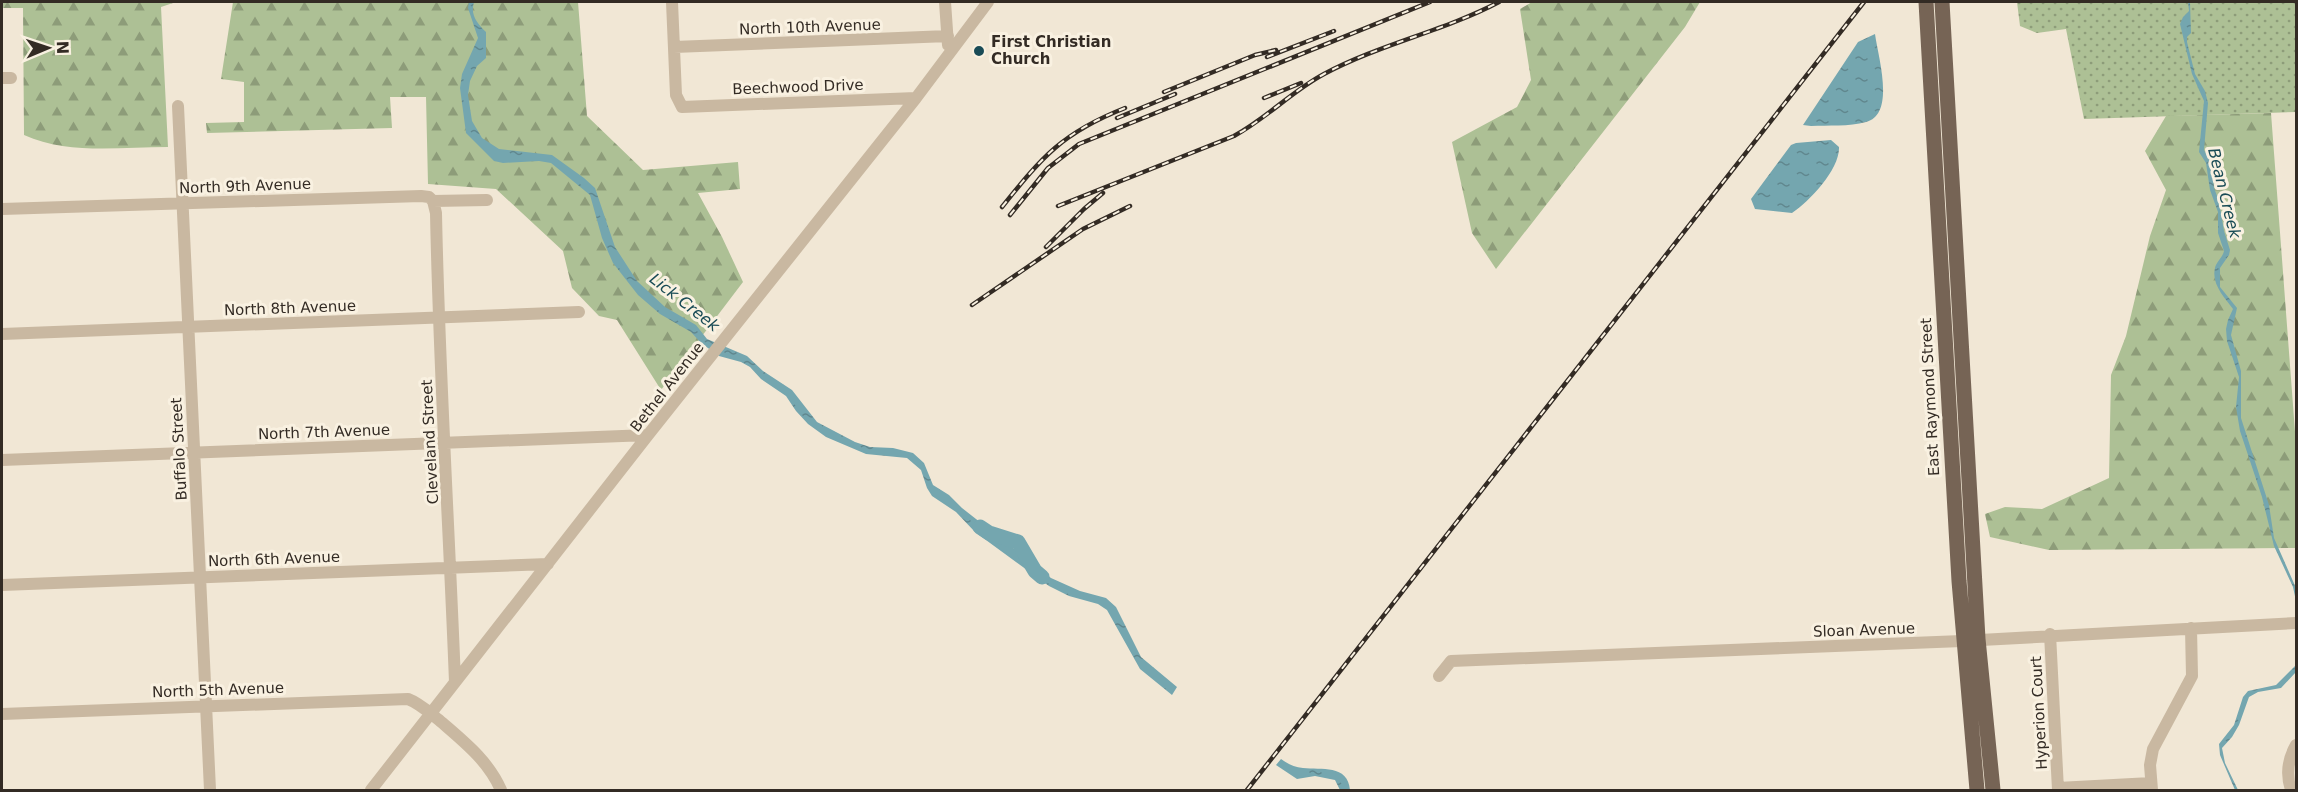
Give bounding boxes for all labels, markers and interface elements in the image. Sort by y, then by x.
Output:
street label: North 10th Avenue [739,16,881,38]
north arrow [18,18,78,78]
place label: First Christian Church [991,33,1111,68]
text: N [53,40,72,55]
marker: First Christian Church [972,44,986,58]
street label: Beechwood Drive [732,76,864,98]
water label: Bean Creek [2204,146,2245,241]
street label: North 9th Avenue [179,175,311,197]
water label: Lick Creek [646,269,724,336]
street label: North 8th Avenue [224,297,356,319]
street label: East Raymond Street [1917,317,1943,477]
street label: Bethel Avenue [626,339,708,435]
street label: Cleveland Street [418,379,442,505]
street label: Buffalo Street [167,397,191,501]
street label: North 7th Avenue [258,421,390,443]
street label: North 6th Avenue [208,548,340,570]
street label: Sloan Avenue [1813,619,1915,641]
street label: Hyperion Court [2027,656,2051,770]
street label: North 5th Avenue [152,679,284,701]

